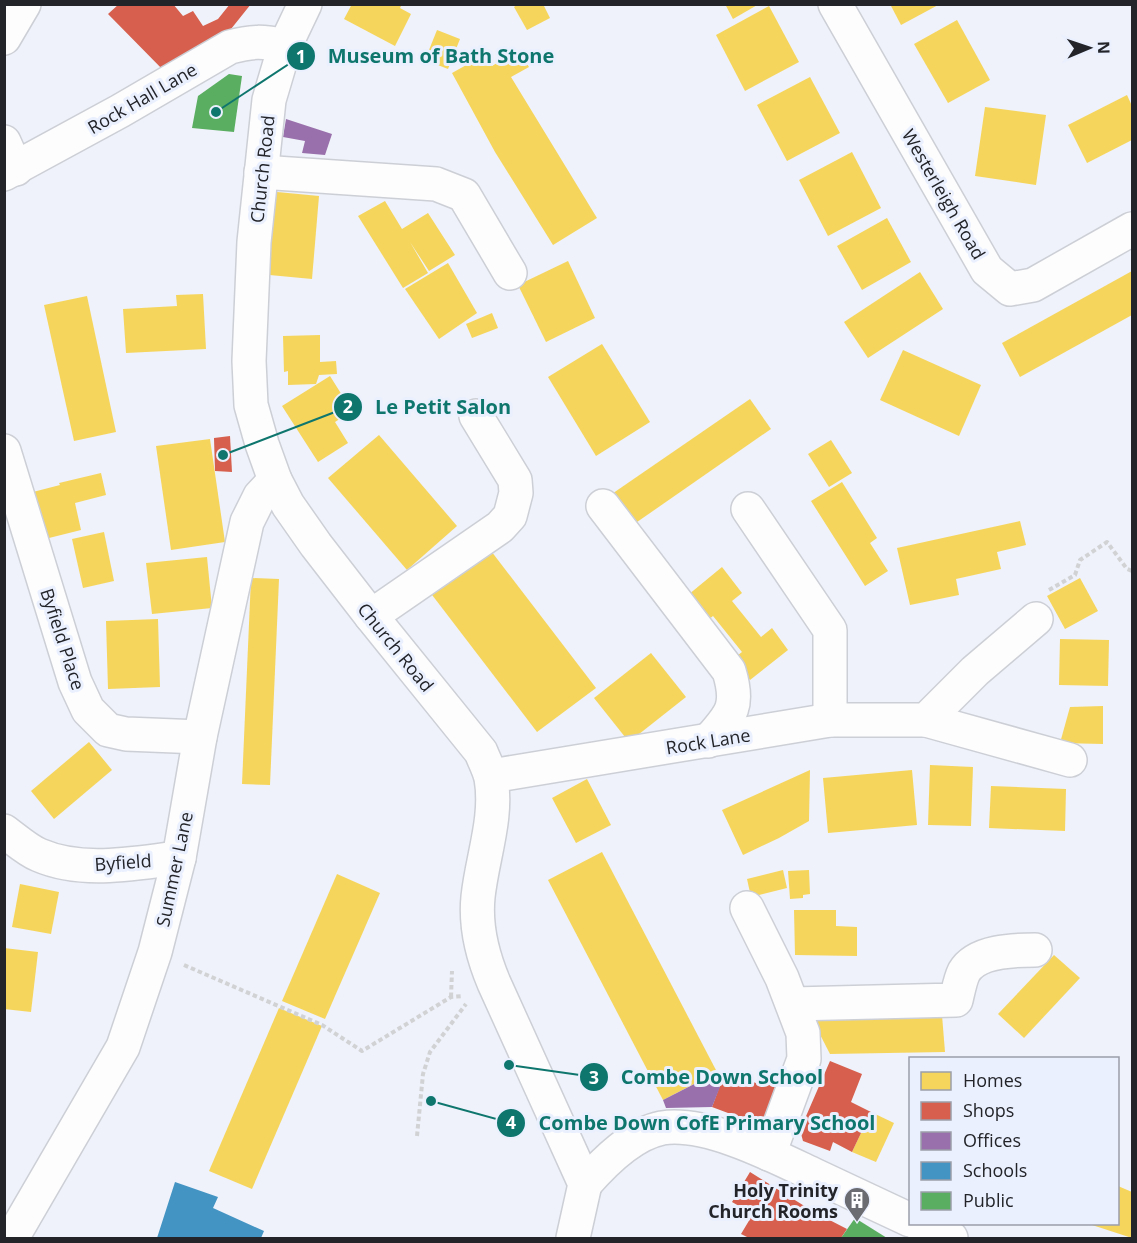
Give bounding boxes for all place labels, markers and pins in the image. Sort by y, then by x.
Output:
callout: Museum of Bath Stone [286,37,566,75]
callout: Le Petit Salon [333,388,523,426]
callout: Combe Down School [579,1058,835,1096]
callout: Combe Down CofE Primary School [496,1104,887,1142]
place label: Holy Trinity Church Rooms [708,1178,839,1223]
building icon: Holy Trinity Church Rooms [842,1185,872,1223]

